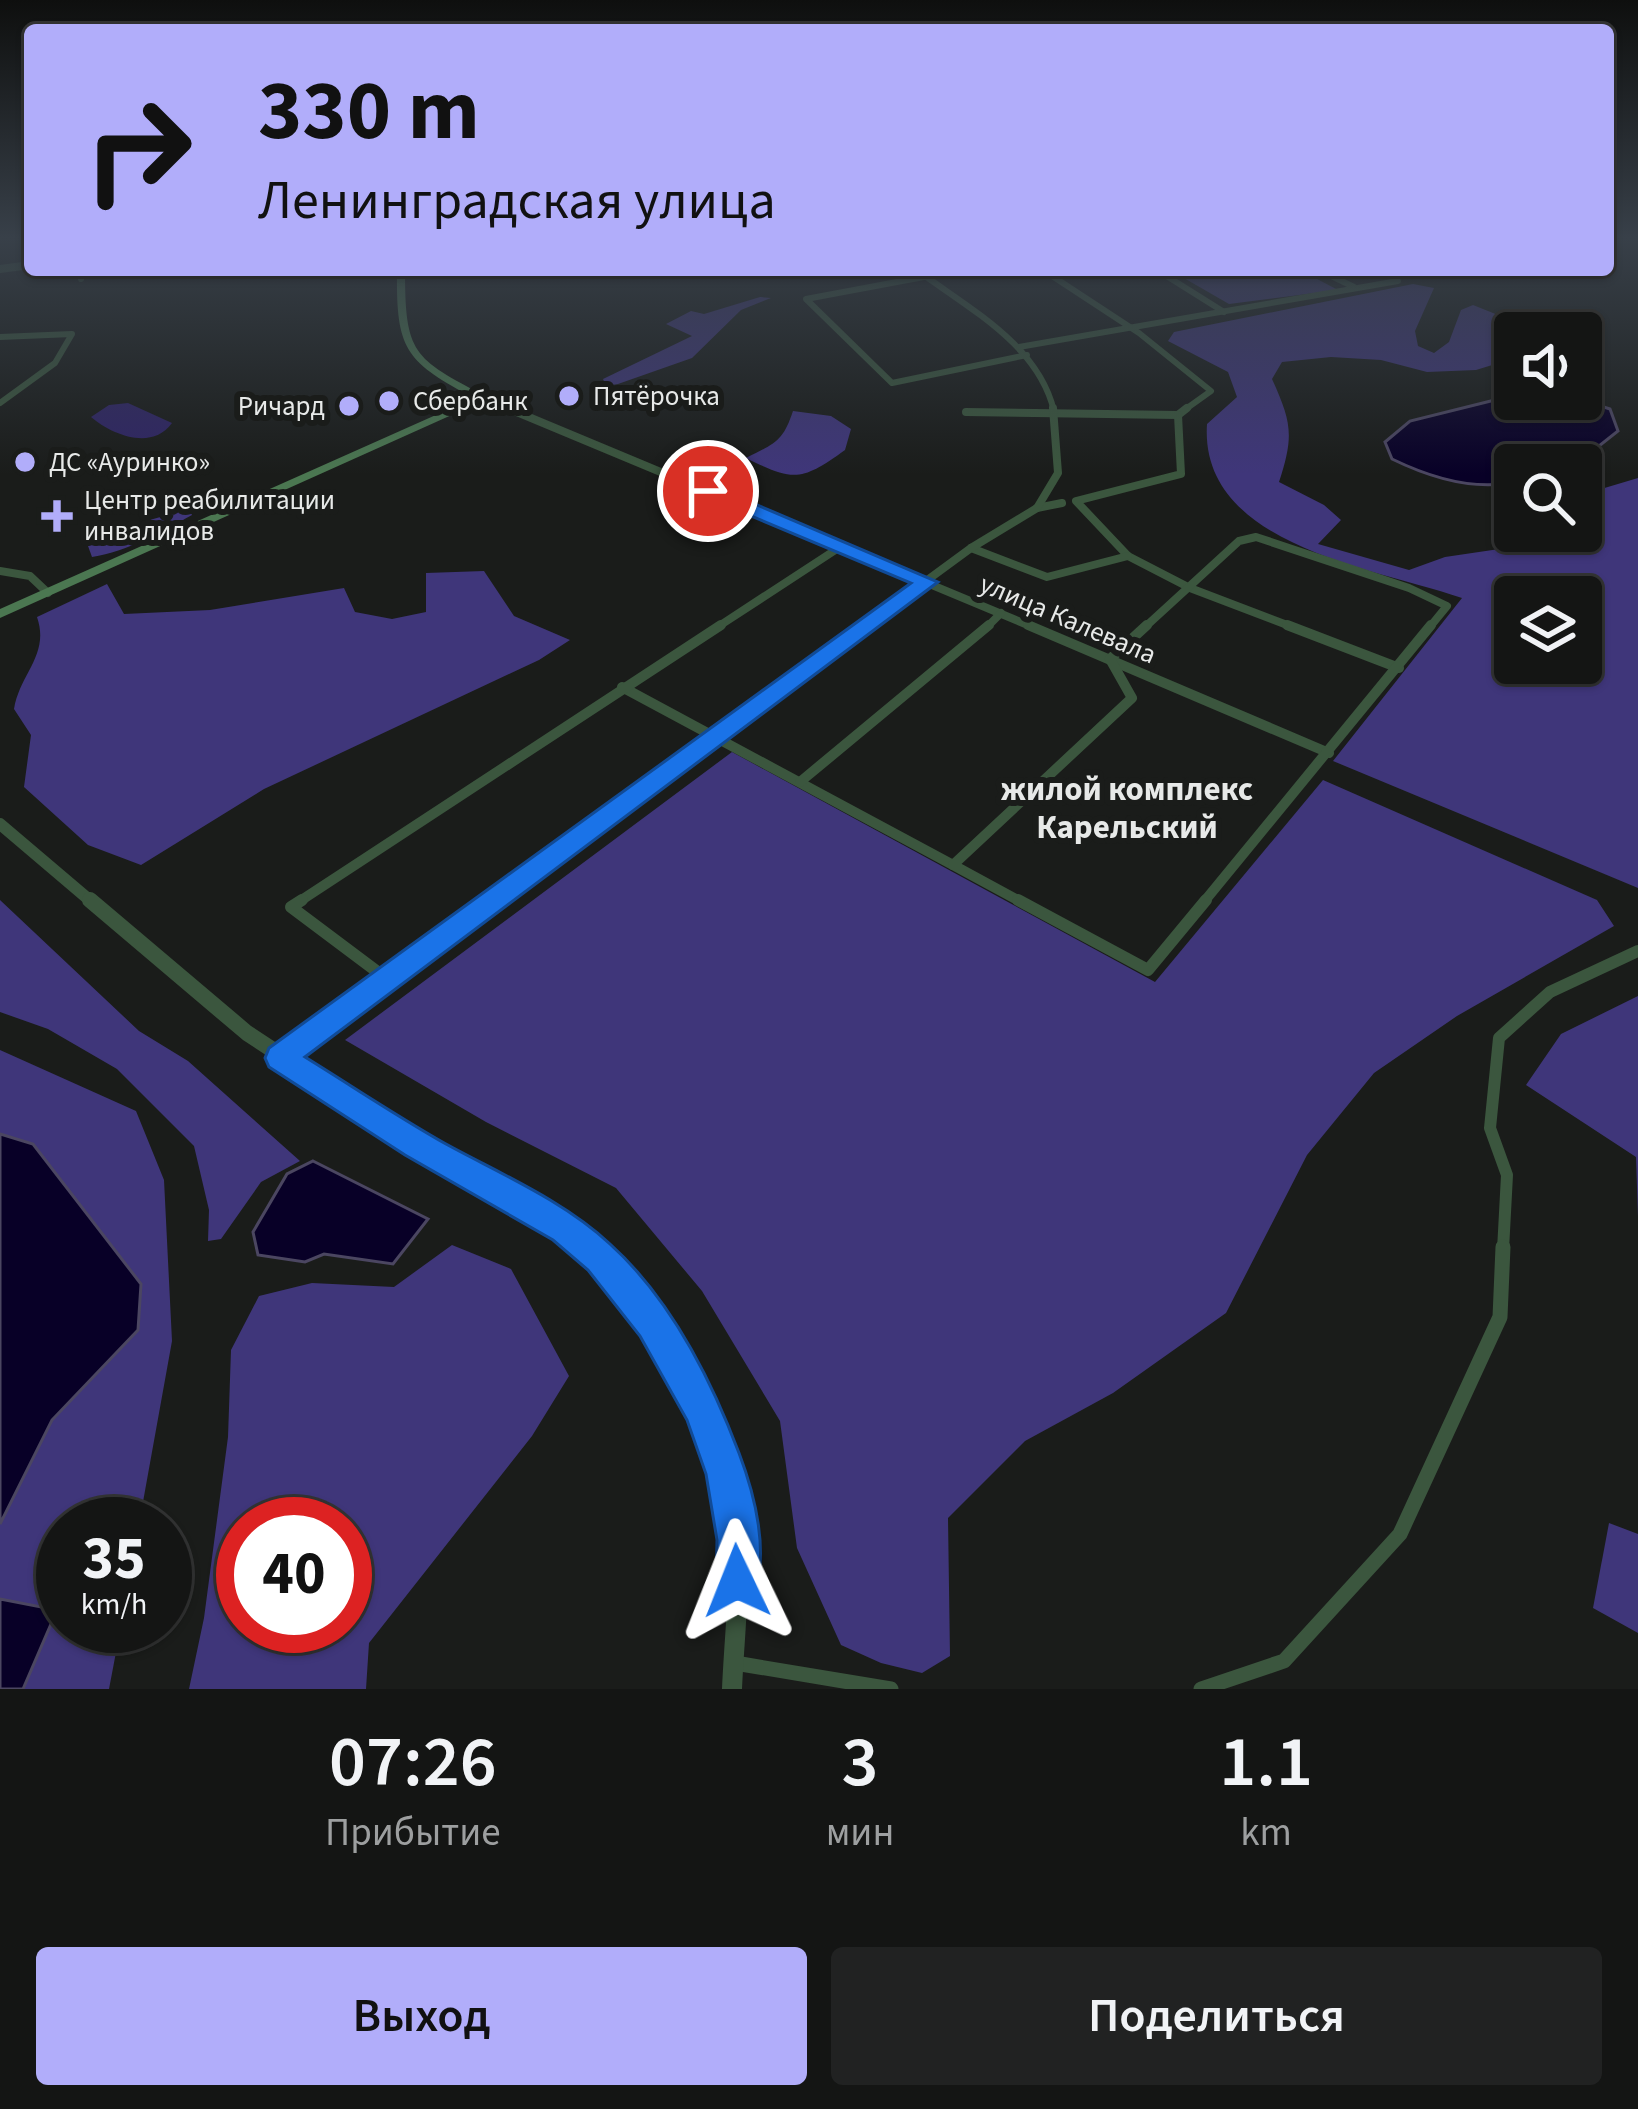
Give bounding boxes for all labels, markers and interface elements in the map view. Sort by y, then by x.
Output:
text: 330 m [258,52,480,172]
icon: right [60,72,216,228]
text: Ленинградская улица [258,163,776,240]
map controls [1494,312,1602,684]
button: sound [1494,312,1602,420]
place label: Пятёрочка [593,377,720,416]
place label: Сбербанк [413,382,528,421]
marker: Пятёрочка [556,383,582,409]
place label: Ричард [238,387,325,426]
marker: Сбербанк [376,388,402,414]
marker: Ричард [336,393,362,419]
pin [657,440,759,542]
place label: ДС «Ауринко» [49,443,210,482]
button: search [1494,444,1602,552]
marker: ДС «Ауринко» [12,449,38,475]
icon: arrive [675,458,741,524]
place label: Центр реабилитации инвалидов [84,481,335,551]
marker: Центр реабилитации инвалидов [41,500,73,532]
street label: улица Калевала [973,565,1162,674]
button: layers [1494,576,1602,684]
district label: жилой комплекс Карельский [1001,766,1253,851]
speed limit sign: 40 [216,1497,372,1653]
text: 35 [82,1517,146,1602]
position arrow [674,1518,800,1644]
text: km/h [81,1583,147,1626]
text: 07:26 [329,1711,497,1814]
text: 3 [842,1711,878,1814]
text: 1.1 [1219,1711,1313,1814]
text: Прибытие [325,1805,501,1861]
text: мин [826,1805,894,1861]
text: km [1240,1805,1292,1861]
button: Выход [36,1947,807,2085]
button: Поделиться [831,1947,1602,2085]

